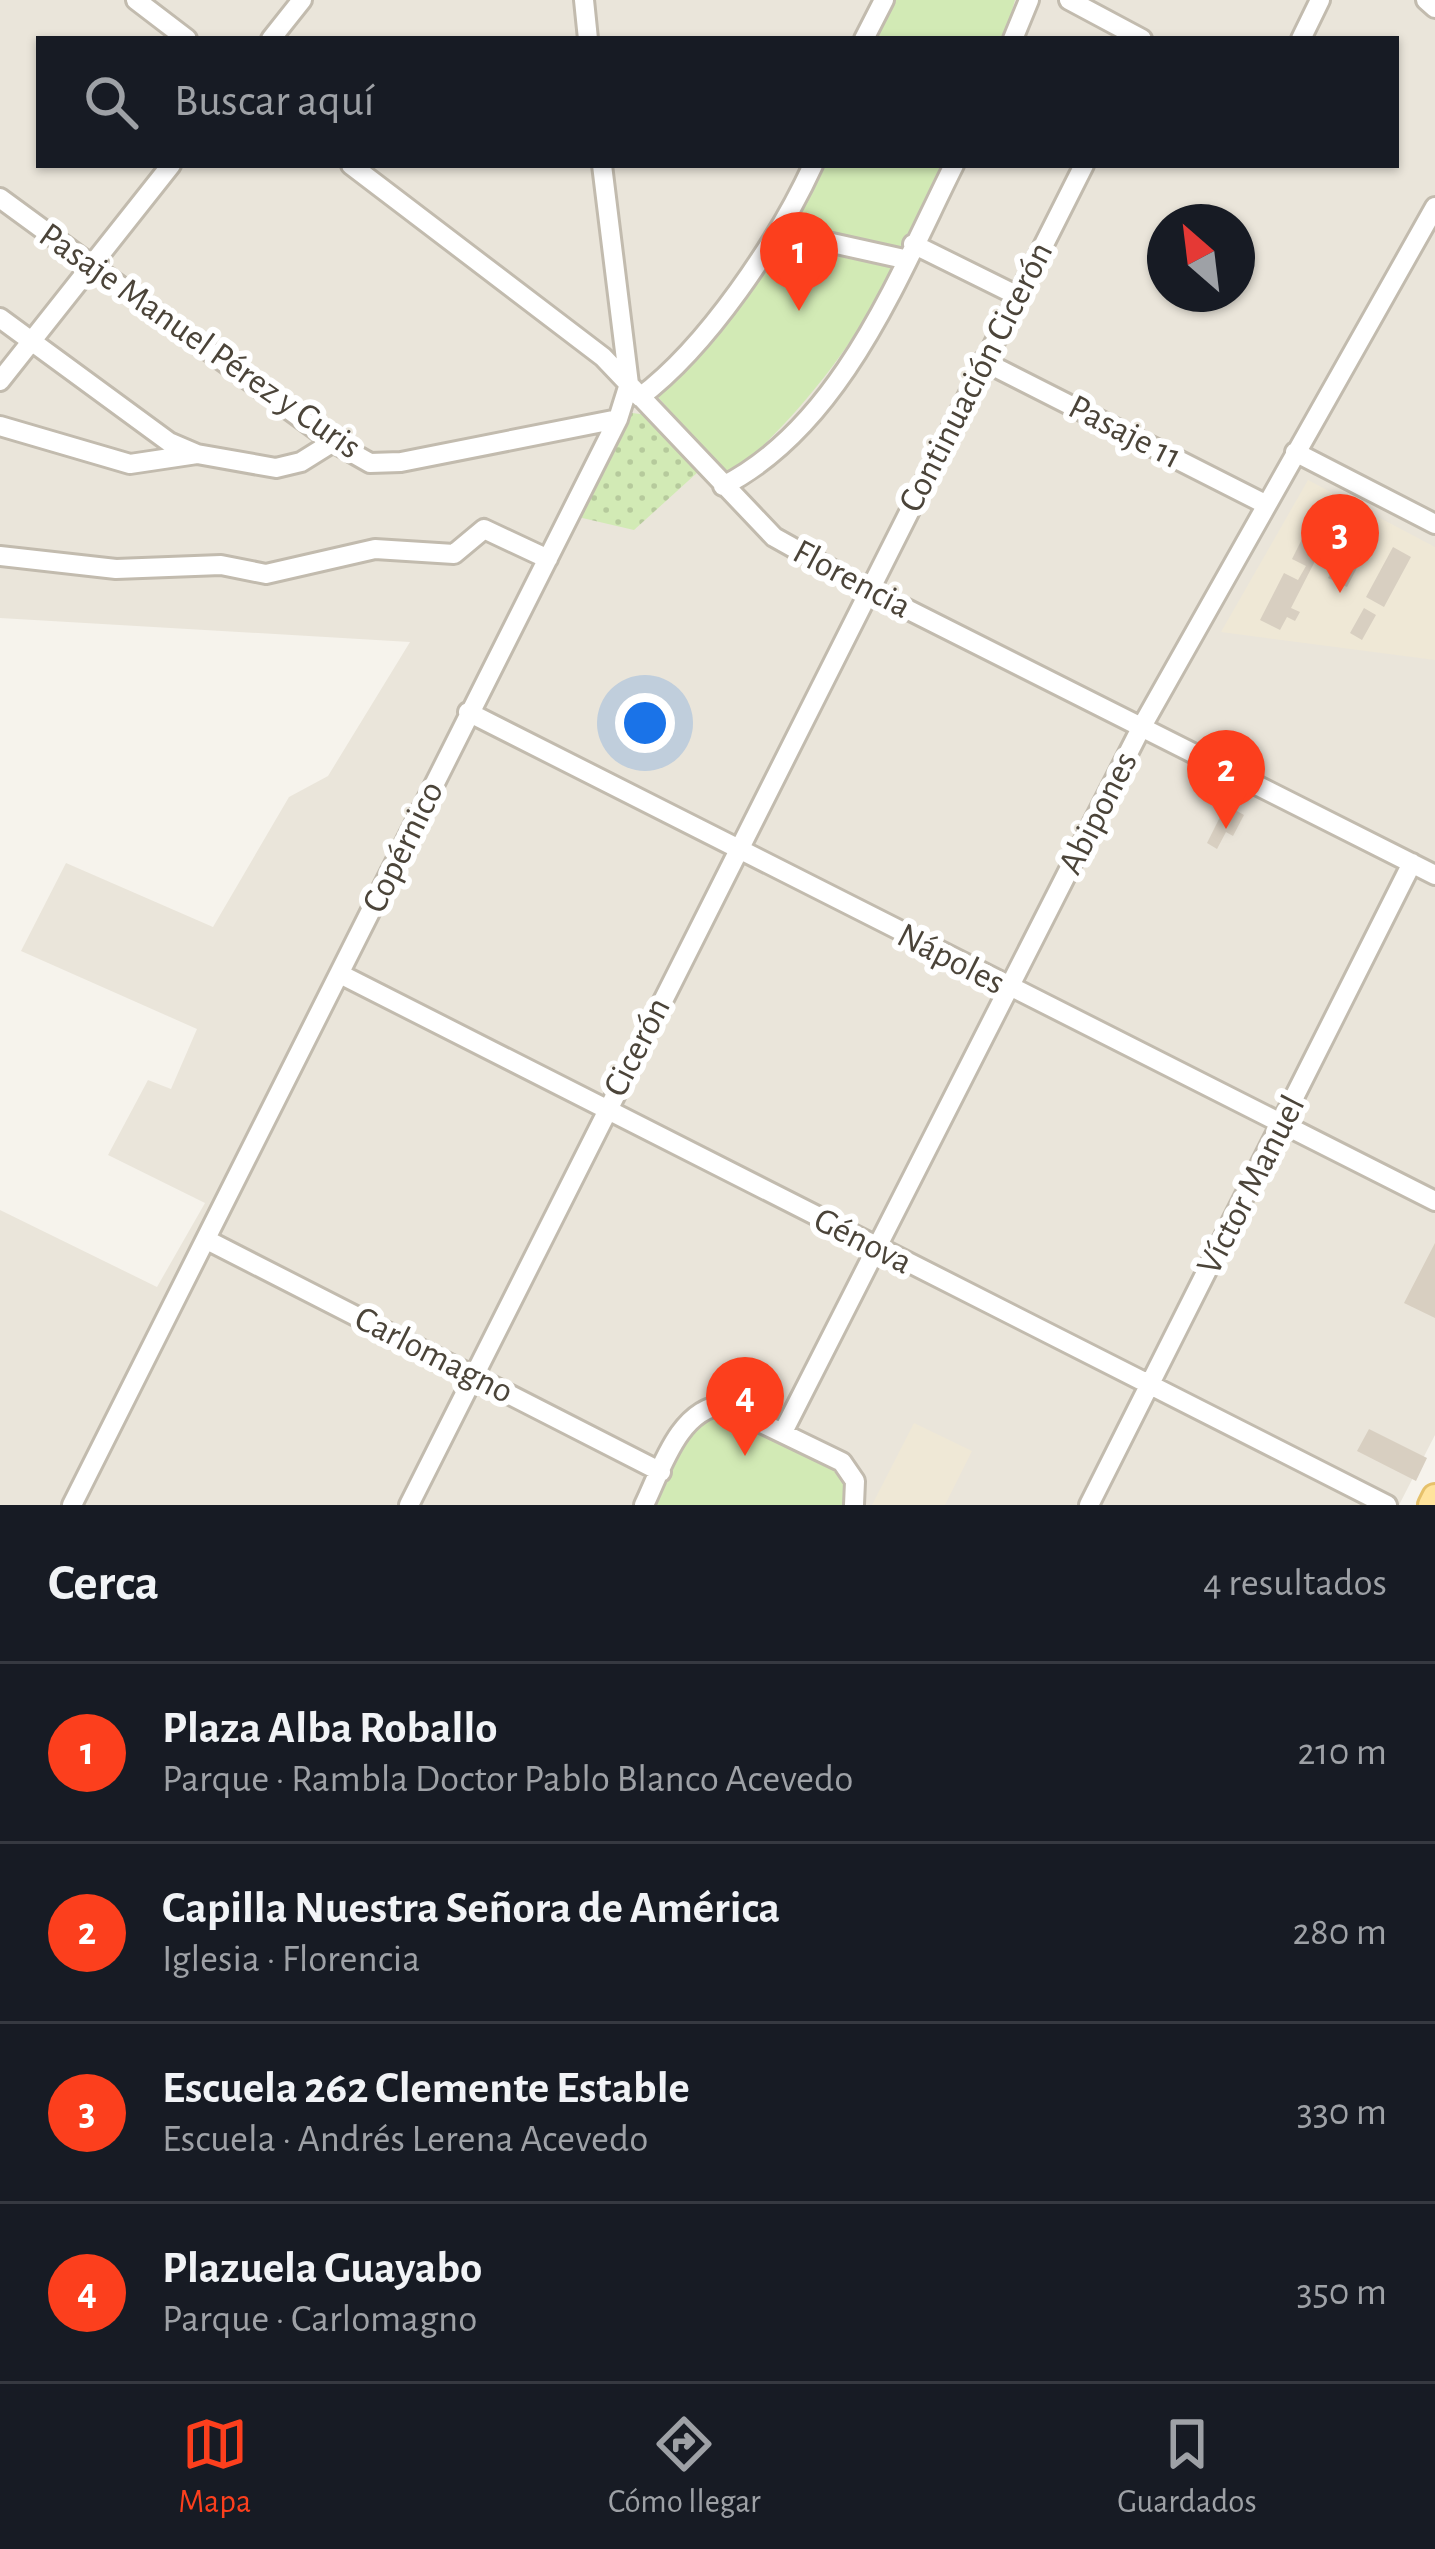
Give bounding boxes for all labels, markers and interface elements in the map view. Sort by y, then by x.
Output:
search box [36,36,1399,168]
icon: search [78,69,144,135]
text: Buscar aquí [174,79,374,124]
north arrow [1147,204,1255,312]
pin: 1 [760,212,838,311]
street label: Pasaje Manuel Pérez y Curis [33,216,367,466]
street label: Continuación Cicerón [892,236,1060,518]
street label: Pasaje 11 [1063,388,1187,476]
pin: 3 [1301,494,1379,593]
street label: Florencia [787,533,917,625]
your location [615,693,675,753]
pin: 2 [1187,730,1265,829]
street label: Abipones [1052,746,1144,880]
street label: Copérnico [356,776,450,918]
street label: Nápoles [891,917,1011,1001]
street label: Cicerón [597,992,677,1102]
street label: Víctor Manuel [1191,1090,1311,1280]
street label: Génova [808,1201,918,1281]
street label: Carlomagno [349,1300,519,1410]
pin: 4 [706,1357,784,1456]
text: Cerca [48,1558,159,1609]
text: 4 resultados [1203,1564,1387,1603]
text: Plaza Alba Roballo [162,1706,497,1751]
text: 1 [80,1733,94,1772]
text: 210 m [1298,1733,1387,1772]
text: Parque · Rambla Doctor Pablo Blanco Acevedo [162,1760,853,1799]
text: Capilla Nuestra Señora de América [162,1886,780,1931]
text: 2 [78,1913,96,1952]
text: 280 m [1293,1913,1387,1952]
text: Iglesia · Florencia [162,1940,420,1979]
text: Escuela 262 Clemente Estable [162,2066,690,2111]
text: 3 [79,2093,95,2132]
text: 330 m [1297,2093,1387,2132]
text: Escuela · Andrés Lerena Acevedo [162,2120,648,2159]
text: Plazuela Guayabo [162,2246,482,2291]
text: 4 [77,2273,97,2312]
text: 350 m [1296,2273,1387,2312]
text: Parque · Carlomagno [162,2300,477,2339]
tab: Mapa [178,2411,251,2523]
tab: Cómo llegar [608,2411,761,2523]
tab: Guardados [1117,2411,1257,2523]

